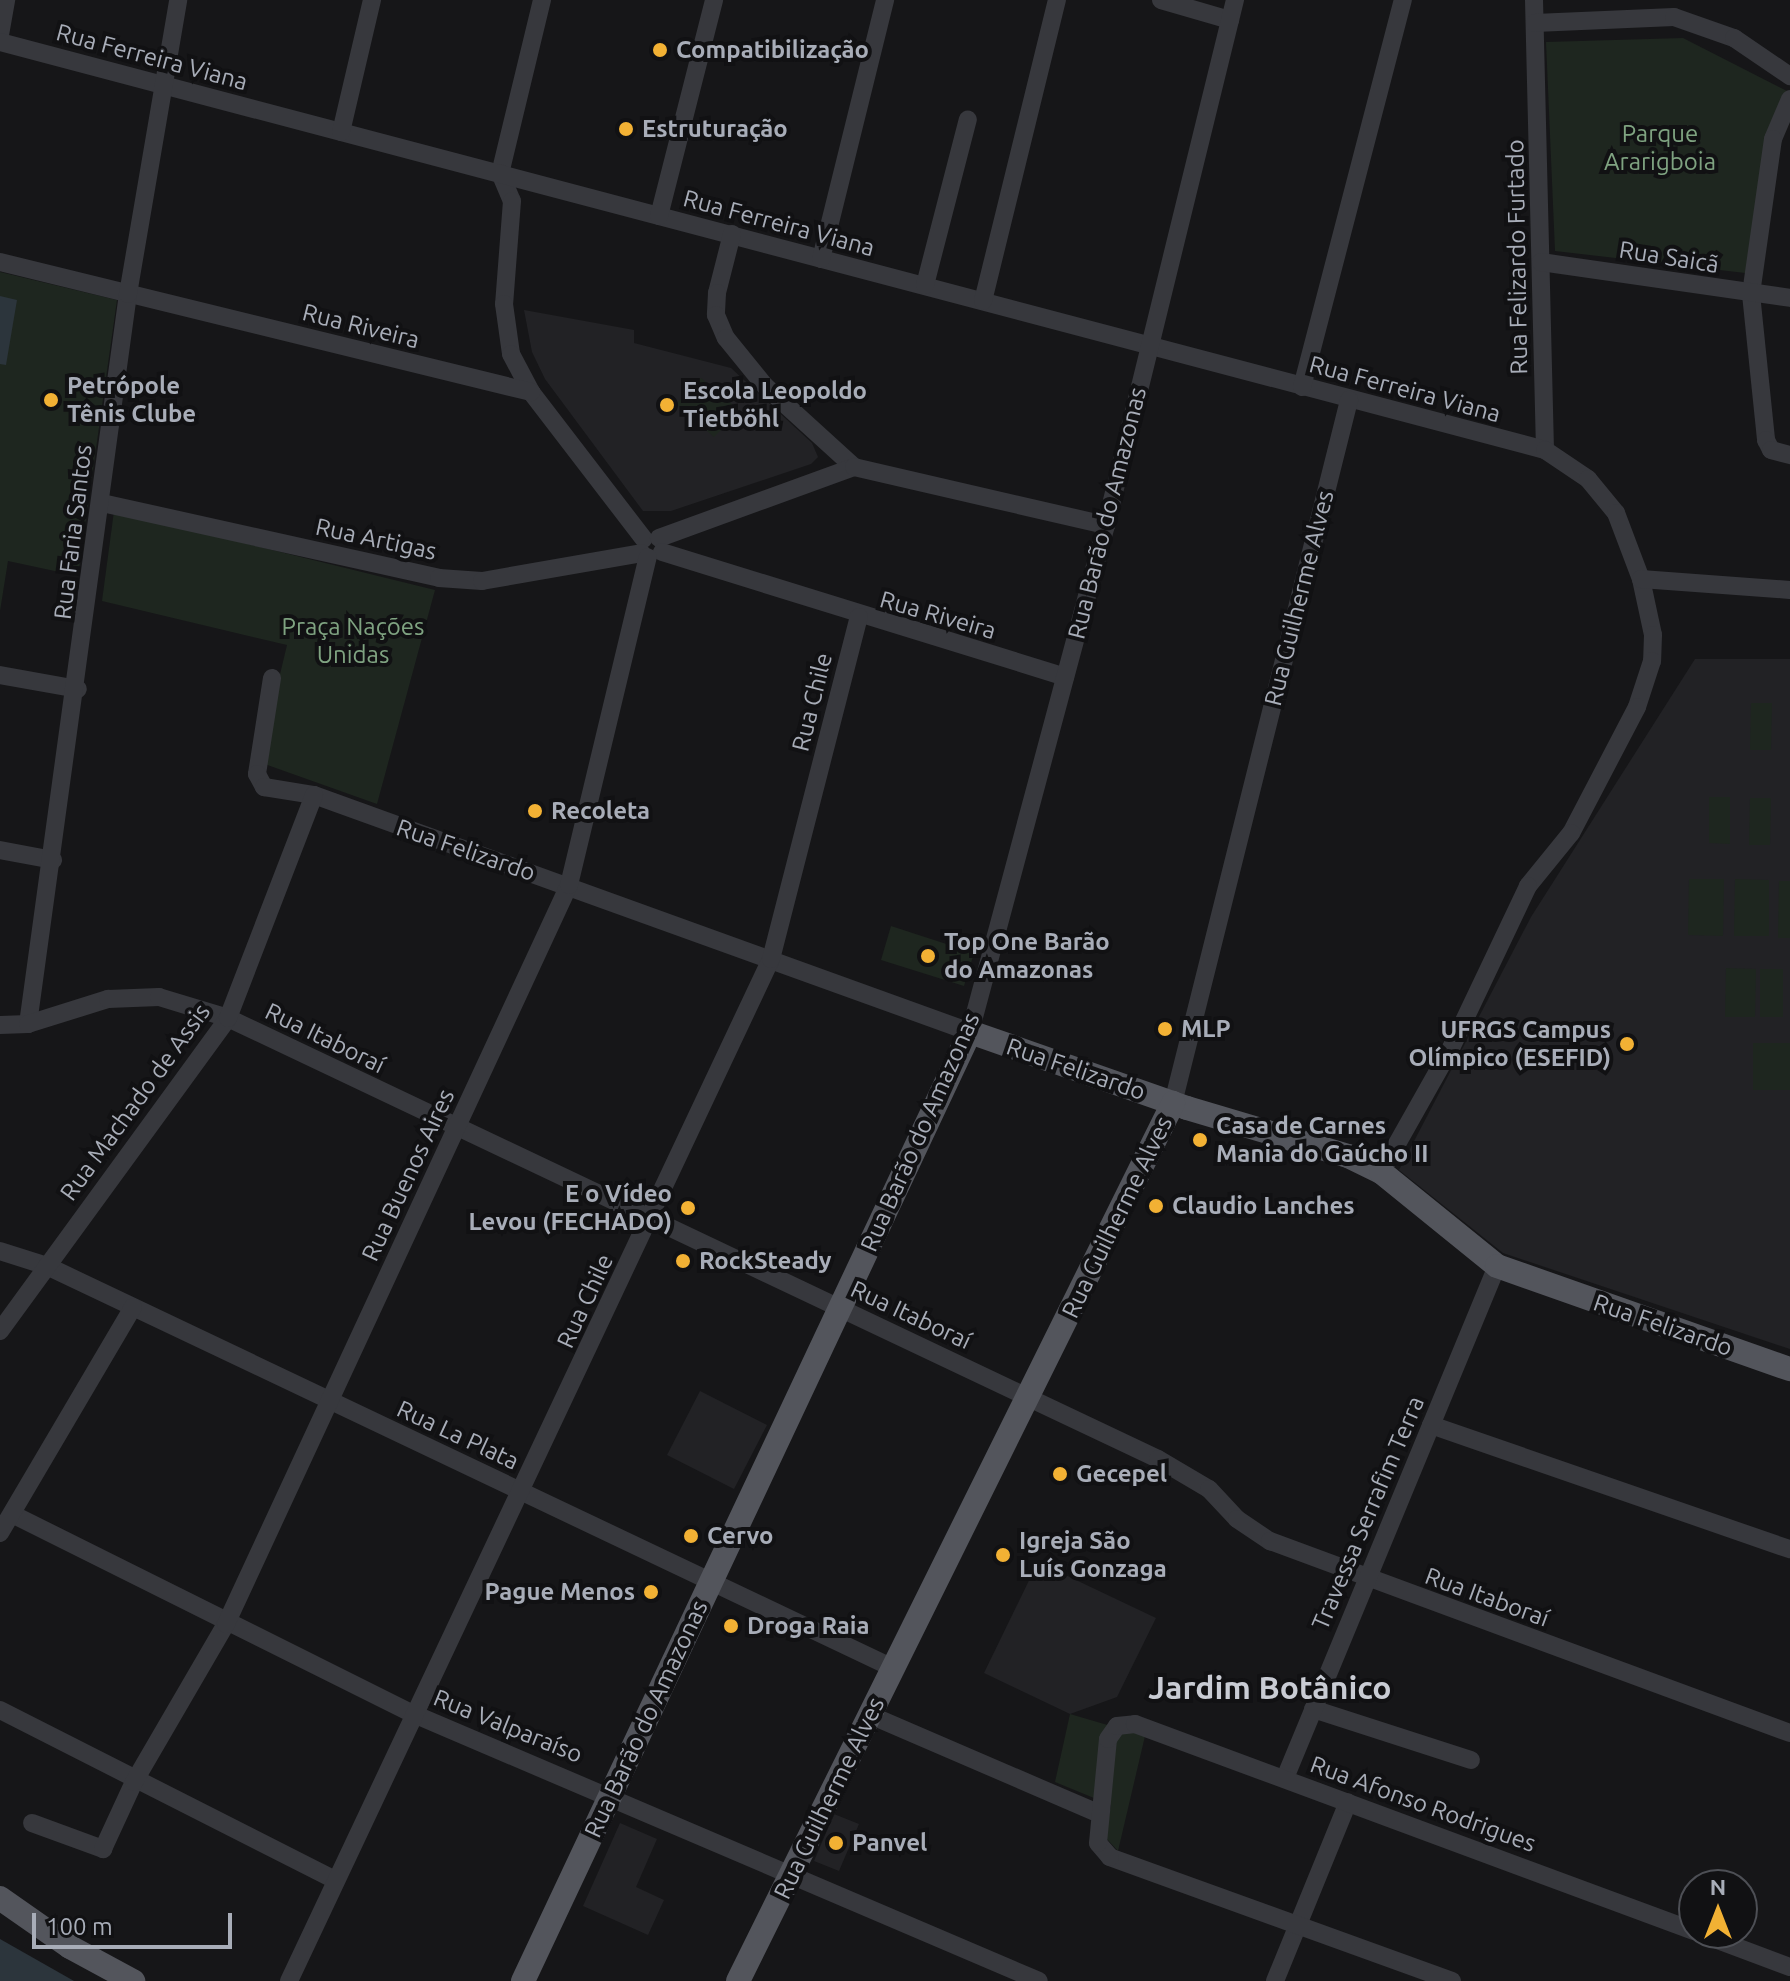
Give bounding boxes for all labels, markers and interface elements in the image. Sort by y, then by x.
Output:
street label: Rua Ferreira Viana [53,18,251,96]
place label: Compatibilização [676,36,869,64]
marker: Compatibilização [651,41,669,59]
place label: Estruturação [642,115,788,143]
marker: Estruturação [617,120,635,138]
park label: Parque Ararigboia [1604,120,1716,176]
street label: Rua Felizardo Furtado [1501,139,1533,375]
street label: Rua Ferreira Viana [680,184,878,262]
street label: Rua Saicã [1617,235,1721,279]
street label: Rua Riveira [300,298,422,354]
street label: Rua Ferreira Viana [1306,350,1504,428]
place label: Petrópole Tênis Clube [67,372,196,428]
place label: Escola Leopoldo Tietböhl [683,377,867,433]
street label: Rua Barão do Amazonas [1062,384,1152,642]
marker: Petrópole Tênis Clube [42,391,60,409]
marker: Escola Leopoldo Tietböhl [658,396,676,414]
street label: Rua Faria Santos [48,443,98,621]
street label: Rua Guilherme Alves [1258,487,1340,709]
street label: Rua Artigas [313,512,439,566]
street label: Rua Riveira [877,585,999,645]
park label: Praça Nações Unidas [282,613,424,669]
street label: Rua Chile [786,650,838,754]
place label: Recoleta [551,797,650,825]
marker: Recoleta [526,802,544,820]
street label: Rua Felizardo [393,813,539,887]
place label: Top One Barão do Amazonas [944,928,1110,984]
marker: Top One Barão do Amazonas [919,947,937,965]
street label: Rua Itaboraí [260,997,390,1079]
street label: Rua Machado de Assis [54,998,216,1206]
street label: Rua Barão do Amazonas [854,1008,986,1256]
place label: MLP [1181,1015,1231,1043]
place label: UFRGS Campus Olímpico (ESEFID) [1408,1016,1611,1072]
marker: MLP [1156,1020,1174,1038]
street label: Rua Felizardo [1003,1032,1149,1106]
marker: UFRGS Campus Olímpico (ESEFID) [1618,1035,1636,1053]
street label: Rua Buenos Aires [356,1084,460,1266]
street label: Rua Guilherme Alves [1056,1111,1178,1323]
place label: Casa de Carnes Mania do Gaúcho II [1216,1112,1428,1168]
marker: Casa de Carnes Mania do Gaúcho II [1191,1131,1209,1149]
place label: E o Vídeo Levou (FECHADO) [468,1180,672,1236]
place label: Claudio Lanches [1172,1192,1355,1220]
marker: Claudio Lanches [1147,1197,1165,1215]
marker: E o Vídeo Levou (FECHADO) [679,1199,697,1217]
place label: RockSteady [699,1247,832,1275]
street label: Rua Chile [551,1249,619,1353]
marker: RockSteady [674,1252,692,1270]
street label: Rua Itaboraí [846,1275,976,1355]
street label: Rua Felizardo [1590,1288,1736,1362]
street label: Travessa Serrafim Terra [1306,1392,1430,1634]
street label: Rua La Plata [392,1394,524,1476]
place label: Gecepel [1076,1460,1167,1488]
marker: Gecepel [1051,1465,1069,1483]
place label: Cervo [707,1522,774,1550]
marker: Cervo [682,1527,700,1545]
place label: Igreja São Luís Gonzaga [1019,1527,1167,1583]
marker: Igreja São Luís Gonzaga [994,1546,1012,1564]
street label: Rua Itaboraí [1421,1561,1553,1633]
place label: Pague Menos [485,1578,635,1606]
marker: Pague Menos [642,1583,660,1601]
street label: Rua Barão do Amazonas [578,1596,714,1842]
place label: Droga Raia [747,1612,869,1640]
marker: Droga Raia [722,1617,740,1635]
district label: Jardim Botânico [1148,1668,1392,1706]
street label: Rua Valparaíso [429,1683,587,1769]
street label: Rua Guilherme Alves [768,1692,890,1904]
street label: Rua Afonso Rodrigues [1306,1750,1540,1858]
place label: Panvel [852,1829,927,1857]
marker: Panvel [827,1834,845,1852]
north arrow [1678,1869,1758,1949]
text: N [1710,1874,1726,1899]
scale bar [36,1897,236,1947]
text: 100 m [46,1913,113,1940]

